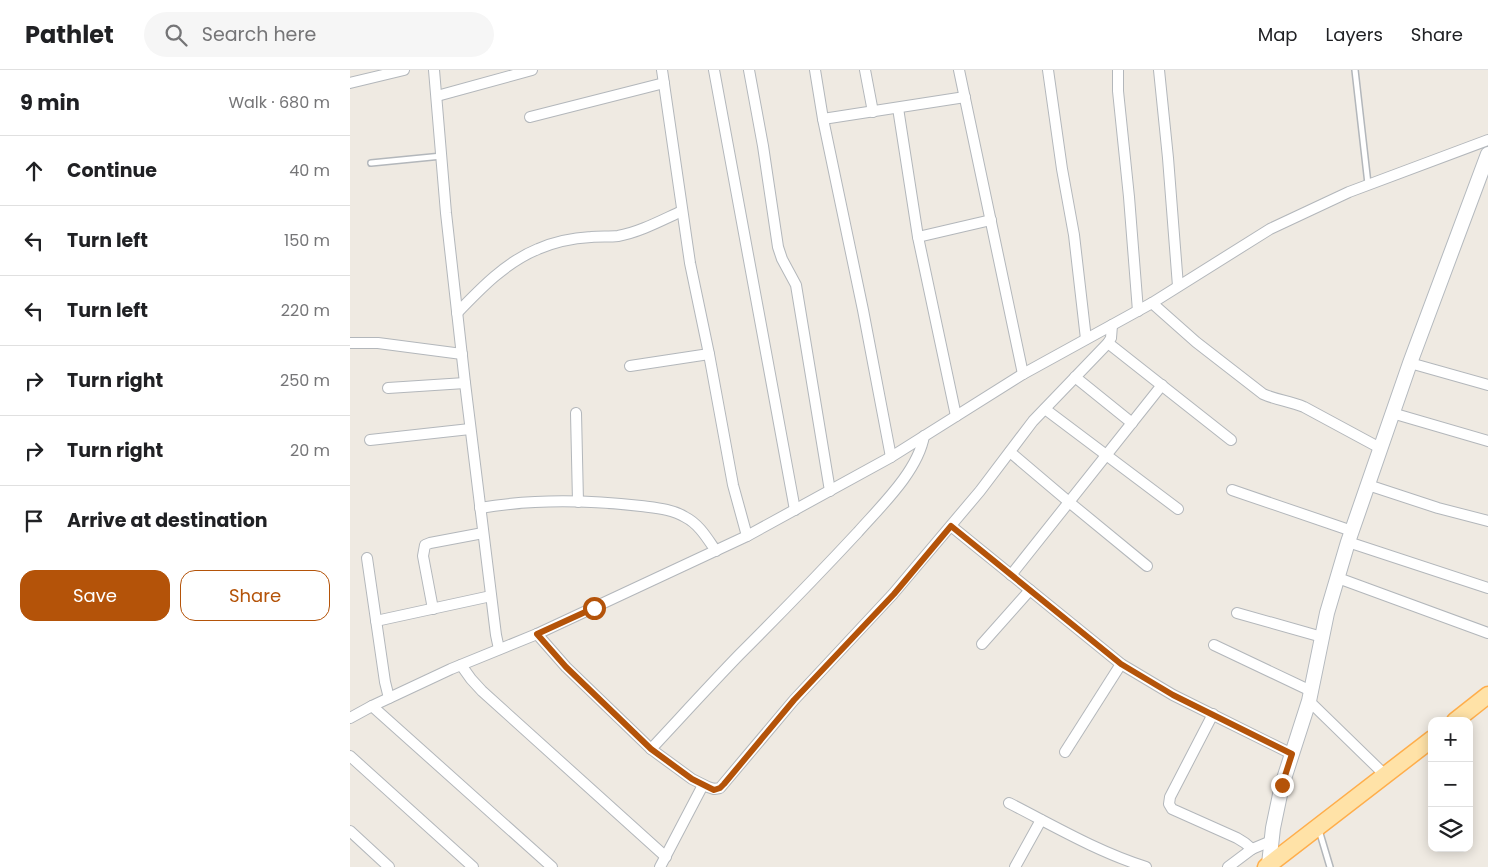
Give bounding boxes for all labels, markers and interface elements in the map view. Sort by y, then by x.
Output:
search box [144,12,494,57]
text: Pathlet [25,18,114,51]
icon: search [162,21,190,49]
text: Search here [202,21,316,48]
text: Map [1258,22,1298,47]
text: Layers [1326,22,1383,47]
text: Share [1411,22,1463,47]
text: 9 min [20,88,80,117]
text: Walk · 680 m [228,91,330,114]
icon: ahead [20,157,48,185]
text: Continue [67,157,157,184]
text: 40 m [289,159,330,182]
icon: left [20,227,48,255]
text: Turn left [67,227,148,254]
text: 150 m [284,229,330,252]
icon: left [20,297,48,325]
text: Turn left [67,297,148,324]
text: 220 m [281,299,330,322]
icon: right [20,367,48,395]
text: Turn right [67,367,163,394]
text: 250 m [280,369,330,392]
icon: right [20,437,48,465]
text: Turn right [67,437,163,464]
text: 20 m [290,439,330,462]
icon: arrive [20,507,48,535]
text: Arrive at destination [67,507,268,534]
button: Save [20,570,170,621]
button: Share [180,570,330,621]
route start [583,597,606,620]
map controls [1428,717,1473,852]
button: + [1428,717,1473,762]
button: − [1428,762,1473,807]
route end [1271,774,1294,797]
button: layers [1428,807,1473,852]

